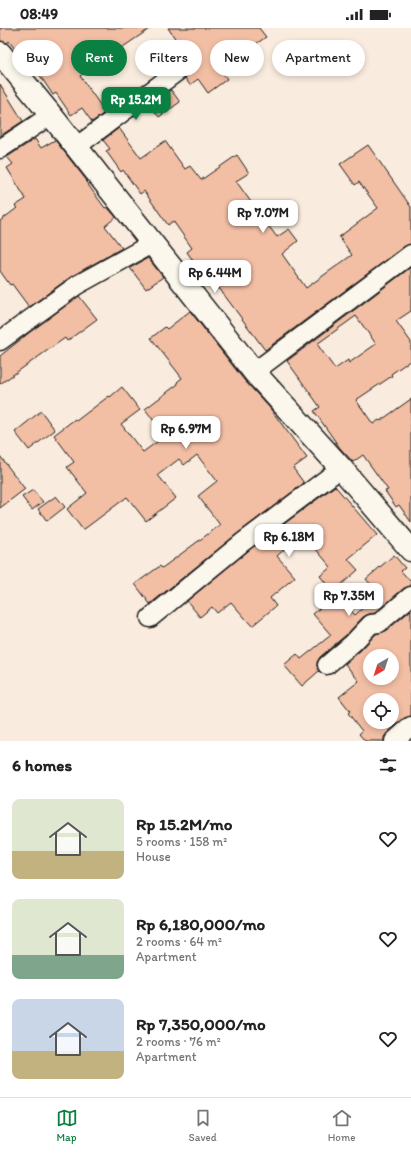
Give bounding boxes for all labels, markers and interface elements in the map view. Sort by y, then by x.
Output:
text: 08:49 [20,5,58,23]
chip: Buy [12,40,63,76]
chip: Rent [71,40,127,76]
chip: Filters [135,40,202,76]
chip: New [210,40,264,76]
chip: Apartment [272,40,365,76]
pin: Rp 15.2M [95,87,177,121]
text: Rp 15.2M [111,92,161,107]
pin: Rp 7.07M [222,200,304,234]
text: Rp 7.07M [237,205,289,220]
pin: Rp 6.44M [174,260,256,294]
text: Rp 6.44M [188,265,242,280]
pin: Rp 6.97M [145,416,227,450]
text: Rp 6.97M [160,421,212,436]
pin: Rp 6.18M [248,524,330,558]
text: Rp 6.18M [263,529,315,544]
pin: Rp 7.35M [308,583,390,617]
text: Rp 7.35M [323,588,375,603]
north arrow [363,649,399,685]
map controls [363,649,399,729]
button: locate [363,693,399,729]
icon: filters [377,754,399,776]
text: 6 homes [12,755,72,775]
text: Rp 15.2M/mo [136,814,232,834]
icon: home [44,815,92,863]
icon: heart [377,828,399,850]
text: 5 rooms · 158 m² [136,834,227,849]
text: House [136,849,171,864]
text: Rp 6,180,000/mo [136,914,265,934]
icon: home [44,915,92,963]
icon: heart [377,928,399,950]
text: 2 rooms · 64 m² [136,934,222,949]
text: Apartment [136,949,197,964]
text: Rp 7,350,000/mo [136,1014,266,1034]
icon: home [44,1015,92,1063]
icon: heart [377,1028,399,1050]
text: 2 rooms · 76 m² [136,1034,221,1049]
text: Apartment [136,1049,197,1064]
tab: Map [56,1107,78,1144]
tab: Saved [189,1107,217,1144]
tab: Home [328,1107,355,1144]

